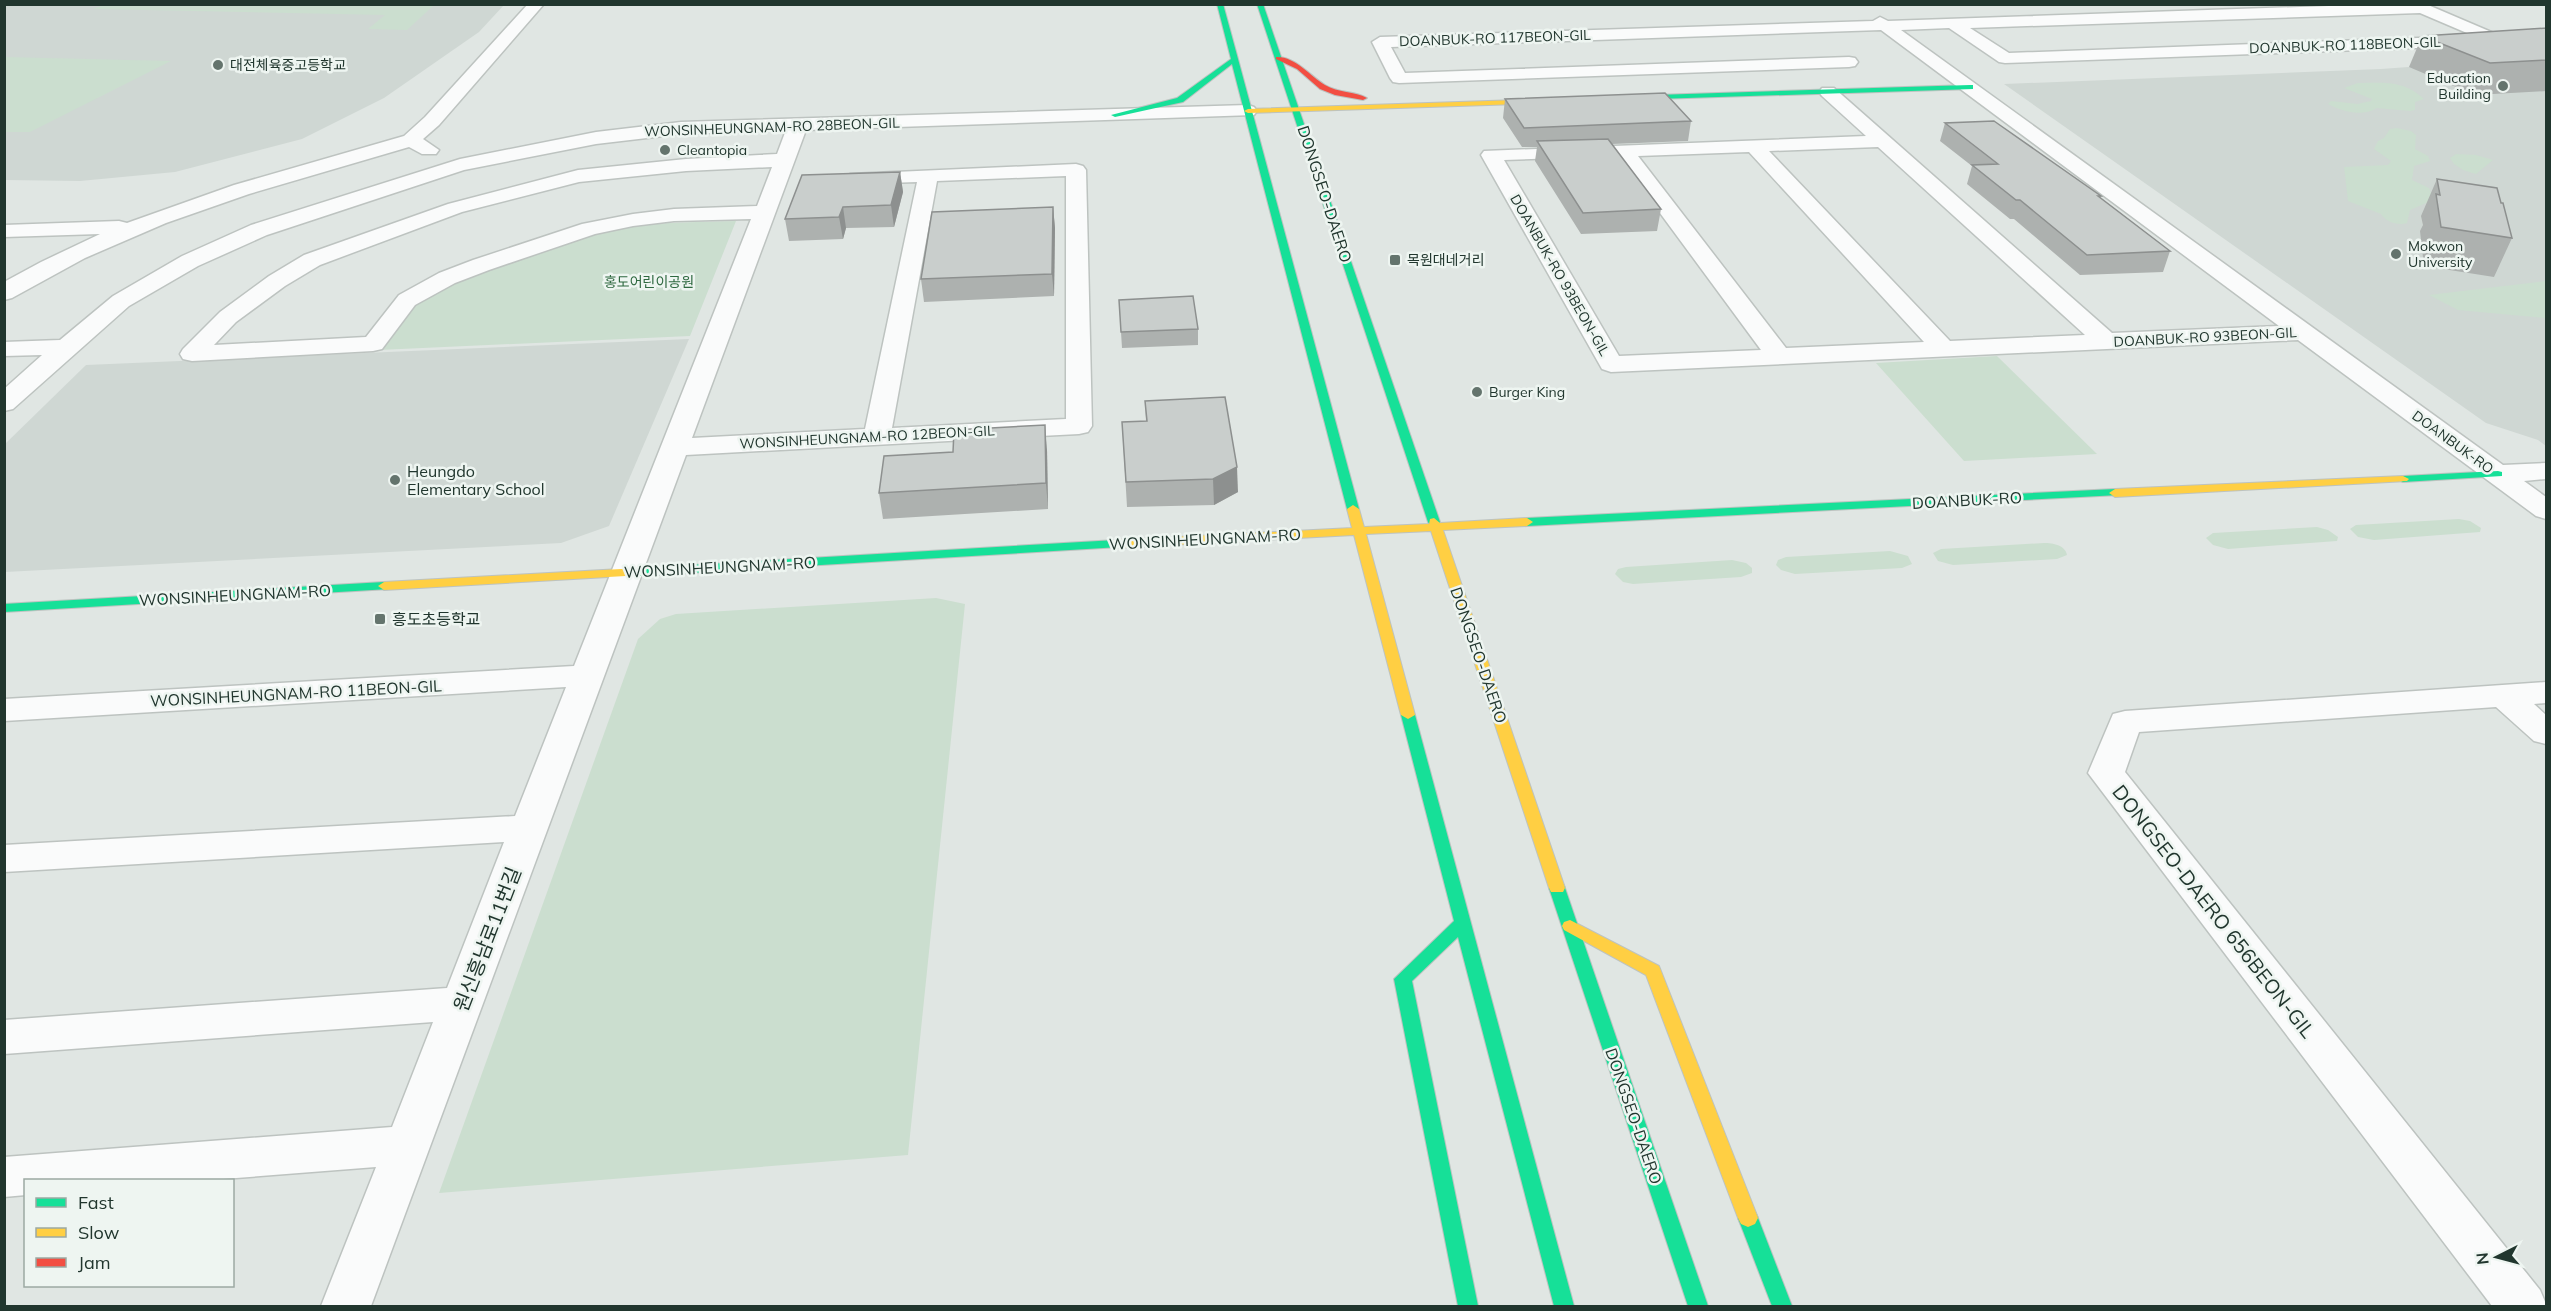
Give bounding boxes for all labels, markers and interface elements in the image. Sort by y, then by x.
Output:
street label: DOANBUK-RO 117BEON-GIL [1399,26,1591,50]
street label: DOANBUK-RO 118BEON-GIL [2249,33,2441,57]
place label: 대전체육중고등학교 [230,56,346,74]
marker: 대전체육중고등학교 [211,58,225,72]
place label: Education Building [2427,69,2491,103]
marker: Education Building [2496,79,2510,93]
street label: WONSINHEUNGNAM-RO 28BEON-GIL [644,114,900,140]
street label: DONGSEO-DAERO [1293,123,1357,265]
place label: Cleantopia [677,141,747,159]
marker: Cleantopia [658,143,672,157]
street label: DOANBUK-RO 93BEON-GIL [1506,191,1614,359]
place label: Mokwon University [2408,237,2473,271]
marker: Mokwon University [2389,247,2403,261]
place label: 목원대네거리 [1407,251,1484,269]
marker: 목원대네거리 [1388,253,1402,267]
park label: 홍도어린이공원 [604,273,694,291]
street label: DOANBUK-RO 93BEON-GIL [2113,323,2297,351]
place label: Burger King [1489,383,1565,401]
marker: Burger King [1470,385,1484,399]
street label: DOANBUK-RO [2409,406,2497,478]
street label: WONSINHEUNGNAM-RO 12BEON-GIL [739,421,995,453]
place label: Heungdo Elementary School [407,461,545,499]
marker: Heungdo Elementary School [388,473,402,487]
street label: DOANBUK-RO [1911,487,2023,513]
street label: WONSINHEUNGNAM-RO [1108,524,1302,554]
street label: WONSINHEUNGNAM-RO [623,552,817,582]
street label: WONSINHEUNGNAM-RO [138,580,332,610]
street label: DONGSEO-DAERO [1446,584,1512,726]
place label: 흥도초등학교 [392,609,480,629]
marker: 흥도초등학교 [373,612,387,626]
street label: WONSINHEUNGNAM-RO 11BEON-GIL [150,675,443,711]
street label: DONGSEO-DAERO 656BEON-GIL [2107,779,2321,1043]
street label: 원신흥남로11번길 [448,863,526,1015]
street label: DONGSEO-DAERO [1601,1045,1667,1187]
legend [24,1179,234,1287]
text: Fast [78,1191,114,1214]
text: Slow [78,1221,120,1244]
north arrow [2467,1227,2527,1287]
text: Jam [78,1251,111,1274]
text: N [2472,1252,2493,1266]

